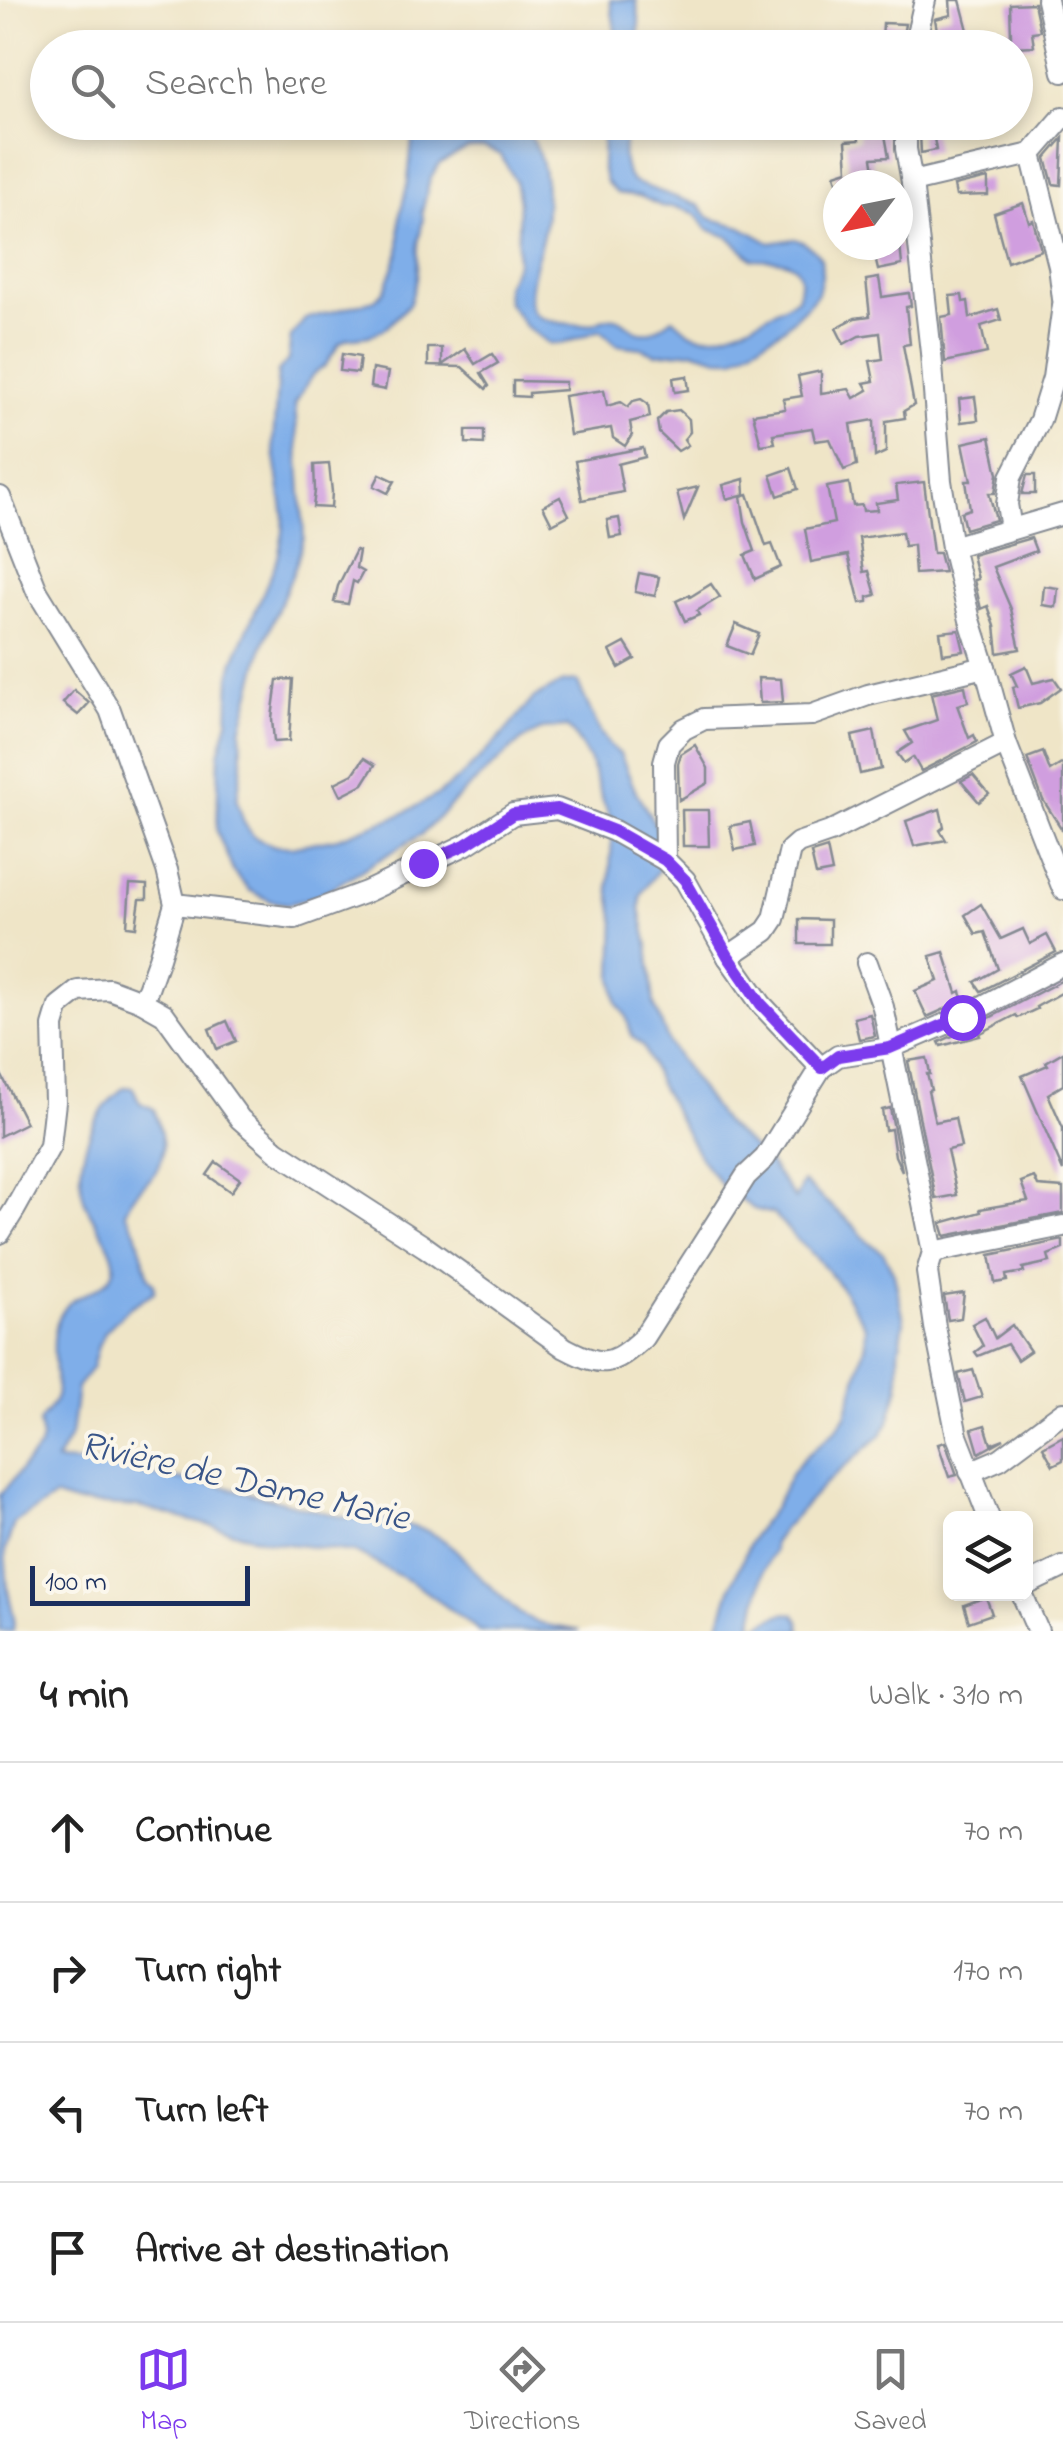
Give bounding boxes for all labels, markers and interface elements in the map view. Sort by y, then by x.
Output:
search box [30,30,1033,140]
text: Search here [145,57,327,113]
icon: search [65,58,120,113]
north arrow [823,170,913,260]
route end [401,841,447,887]
route start [940,995,986,1041]
water label: Rivière de Dame Marie [74,1418,416,1549]
map controls [943,1511,1033,1601]
button: layers [943,1511,1033,1601]
scale bar [30,1561,250,1606]
text: 100 m [45,1563,107,1604]
text: 4 min [40,1666,129,1727]
text: Walk · 310 m [869,1673,1023,1720]
text: Continue [135,1804,271,1860]
icon: ahead [40,1805,95,1860]
text: 70 m [963,1809,1023,1856]
text: Turn right [135,1944,281,2000]
icon: right [40,1945,95,2000]
text: 170 m [953,1949,1023,1996]
text: Turn left [135,2084,268,2140]
icon: left [40,2085,95,2140]
text: 70 m [963,2089,1023,2136]
text: Arrive at destination [135,2224,449,2280]
icon: arrive [40,2225,95,2280]
tab: Map [136,2342,191,2443]
tab: Directions [464,2342,581,2443]
tab: Saved [854,2342,927,2443]

